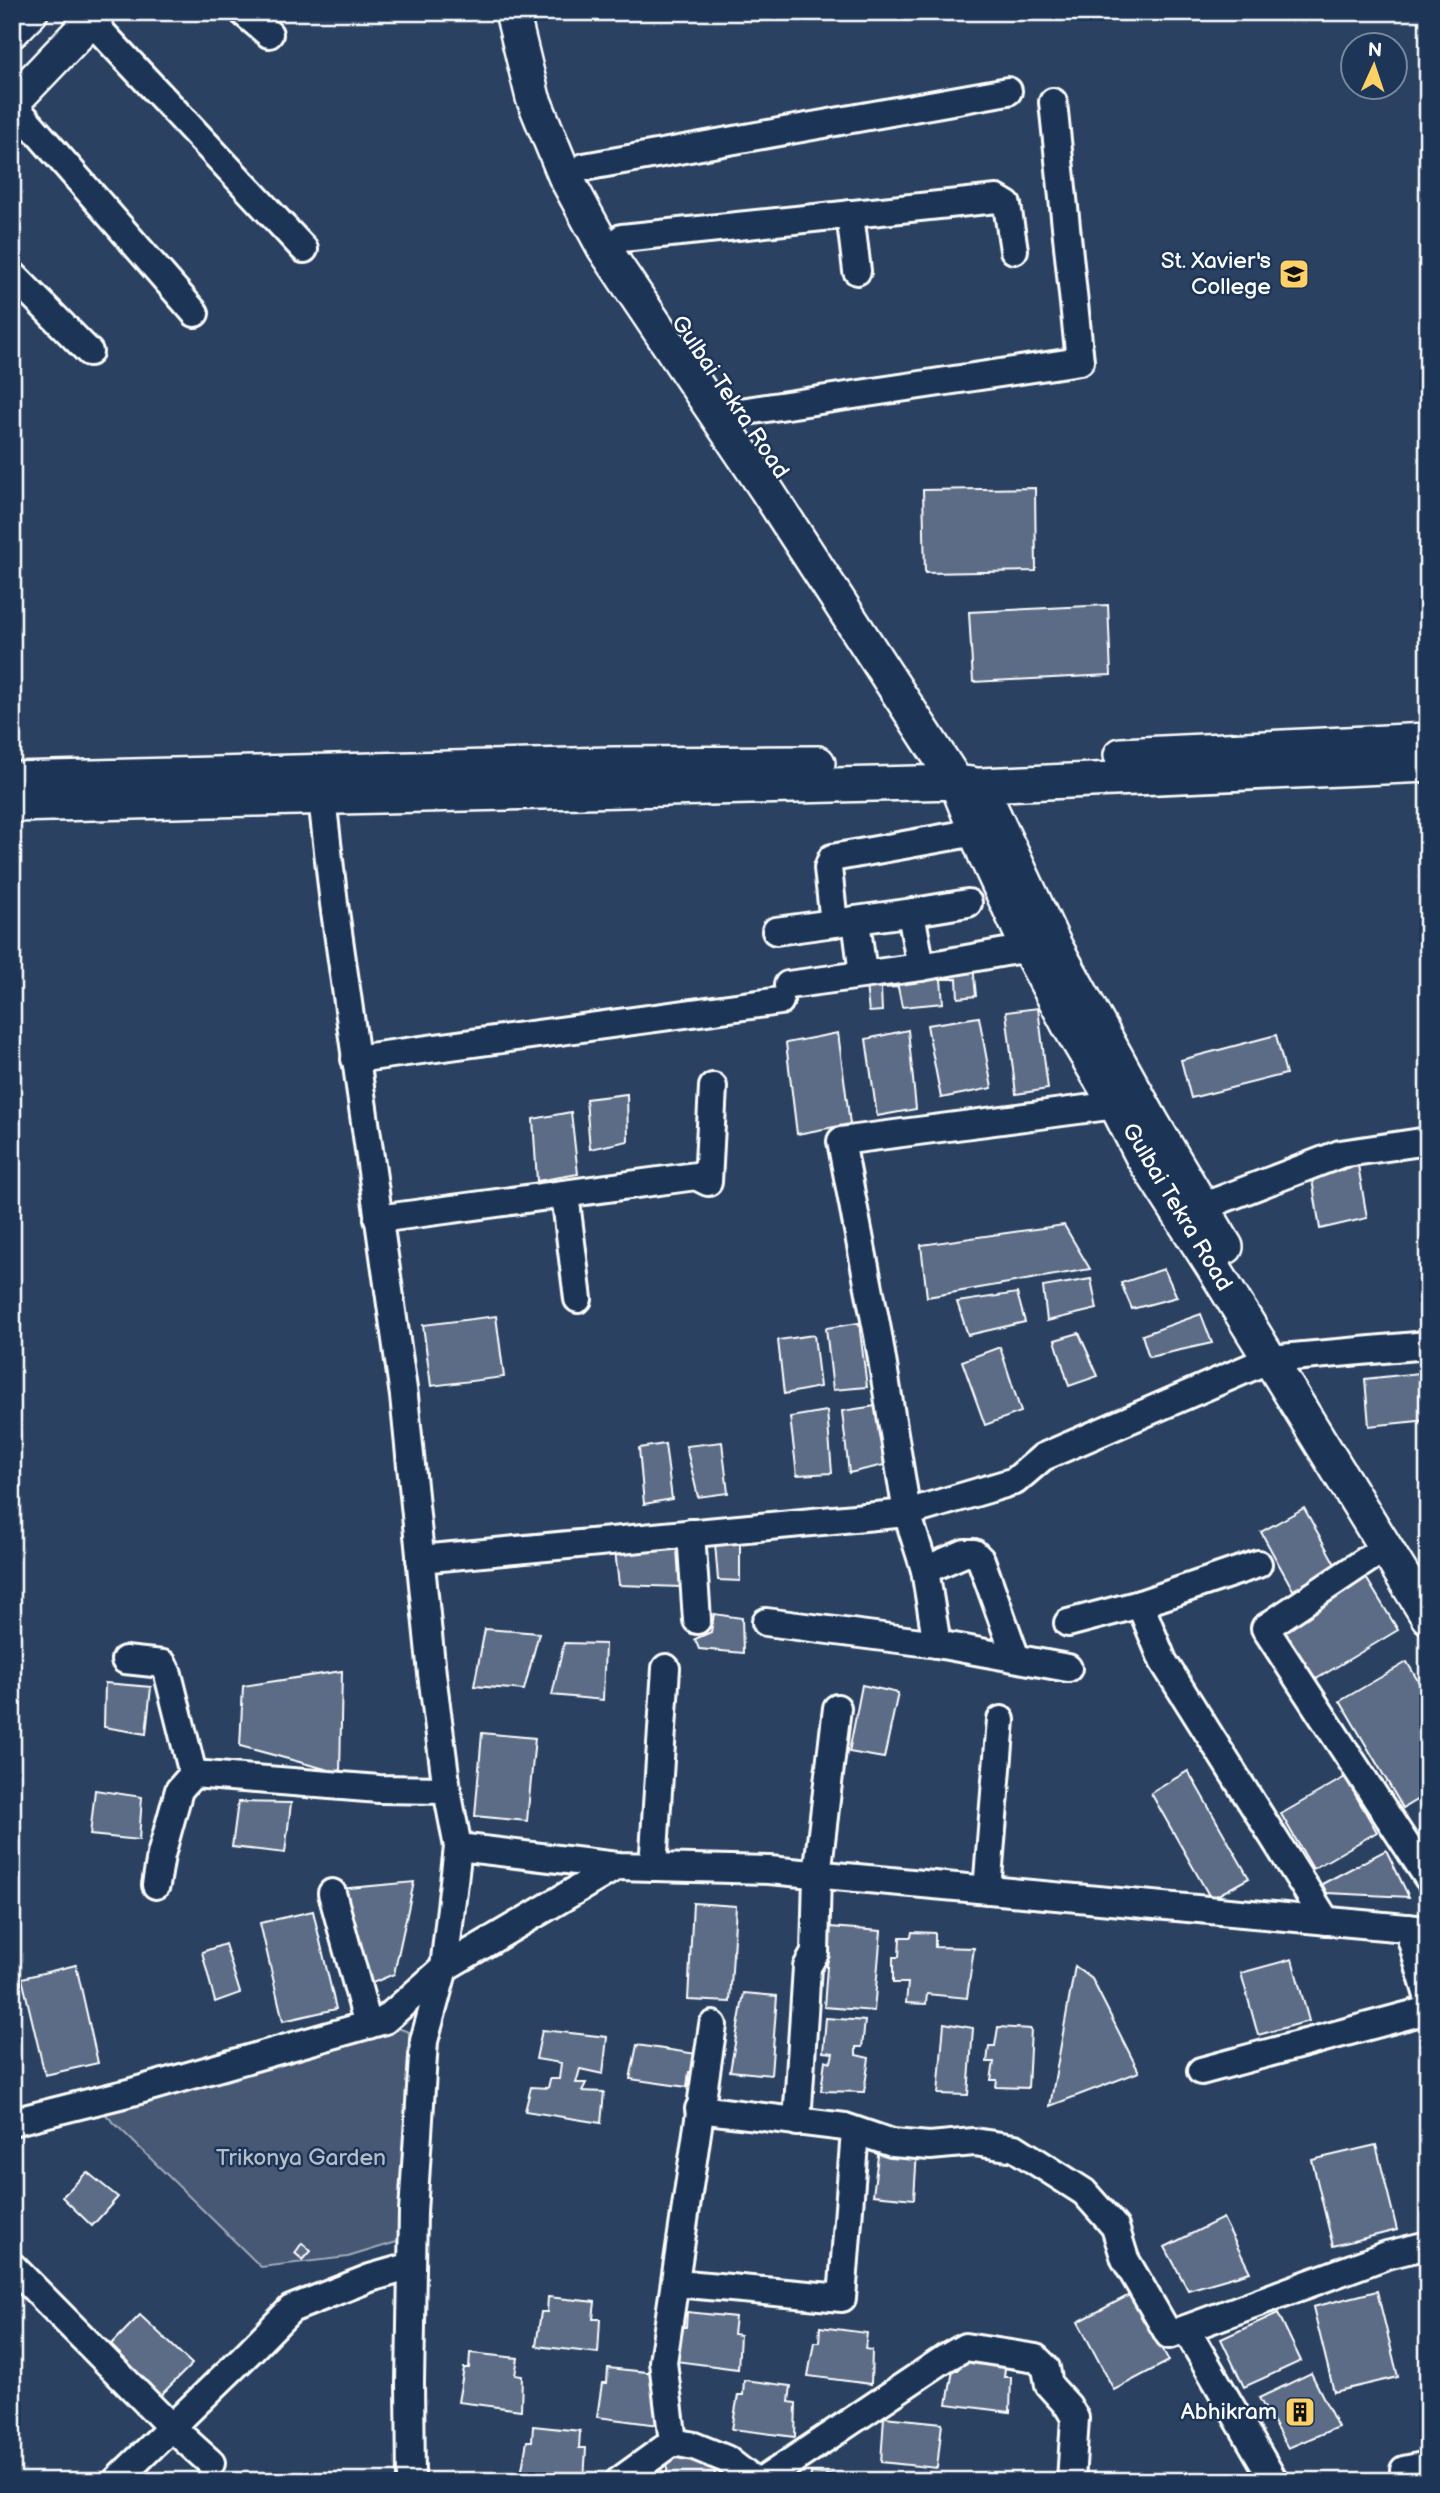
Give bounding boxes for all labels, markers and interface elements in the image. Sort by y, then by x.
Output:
north arrow [1338,32,1408,102]
text: N [1367,39,1383,62]
place label: St. Xavier's College [1161,247,1271,301]
school or university icon: St. Xavier's College [1277,257,1311,291]
street label: Gulbai Tekra Road [665,310,795,484]
street label: Gulbai Tekra Road [1116,1118,1238,1296]
park label: Trikonya Garden [216,2144,386,2172]
building icon: Abhikram [1283,2395,1317,2429]
place label: Abhikram [1181,2398,1277,2426]

